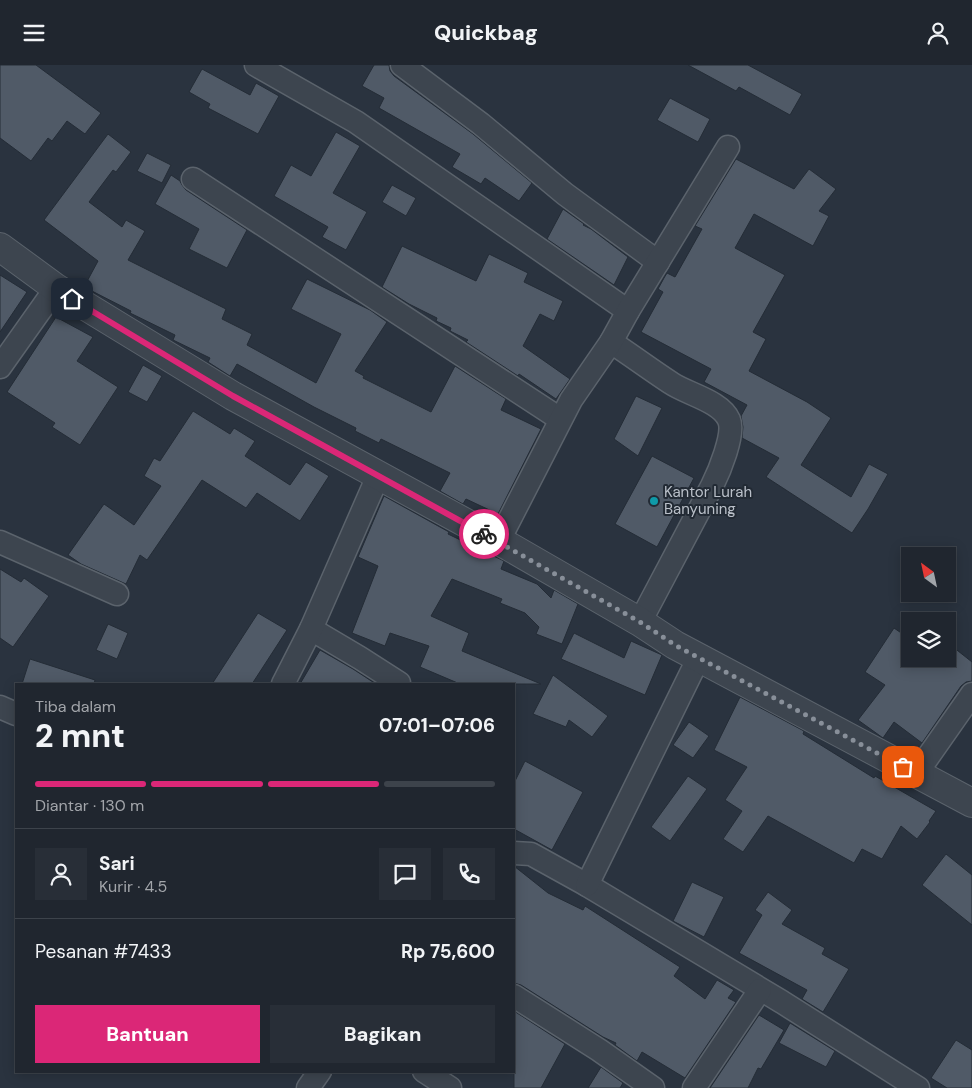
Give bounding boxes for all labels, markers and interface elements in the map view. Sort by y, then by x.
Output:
text: Quickbag [434,18,538,47]
icon: menu [20,19,48,47]
icon: person [924,19,952,47]
pin [51,278,93,320]
icon: home [58,285,86,313]
place label: Kantor Lurah Banyuning [664,482,752,519]
marker: Kantor Lurah Banyuning [648,495,660,507]
courier [459,509,509,559]
icon: bike [470,520,498,548]
north arrow [901,547,956,603]
map controls [901,547,956,667]
button: layers [901,612,956,667]
text: Tiba dalam [35,696,116,717]
text: 07:01–07:06 [379,713,495,738]
text: 2 mnt [35,715,125,757]
pin [882,746,924,788]
icon: bag [889,753,917,781]
text: Diantar · 130 m [35,795,144,816]
button: person [35,848,87,900]
button: chat [379,848,431,900]
button: phone [443,848,495,900]
text: Sari [99,851,135,876]
text: Kurir · 4.5 [99,876,167,897]
text: Pesanan #7433 [35,939,172,964]
text: Rp 75,600 [401,939,495,964]
button: Bantuan [35,1005,260,1063]
button: Bagikan [270,1005,495,1063]

